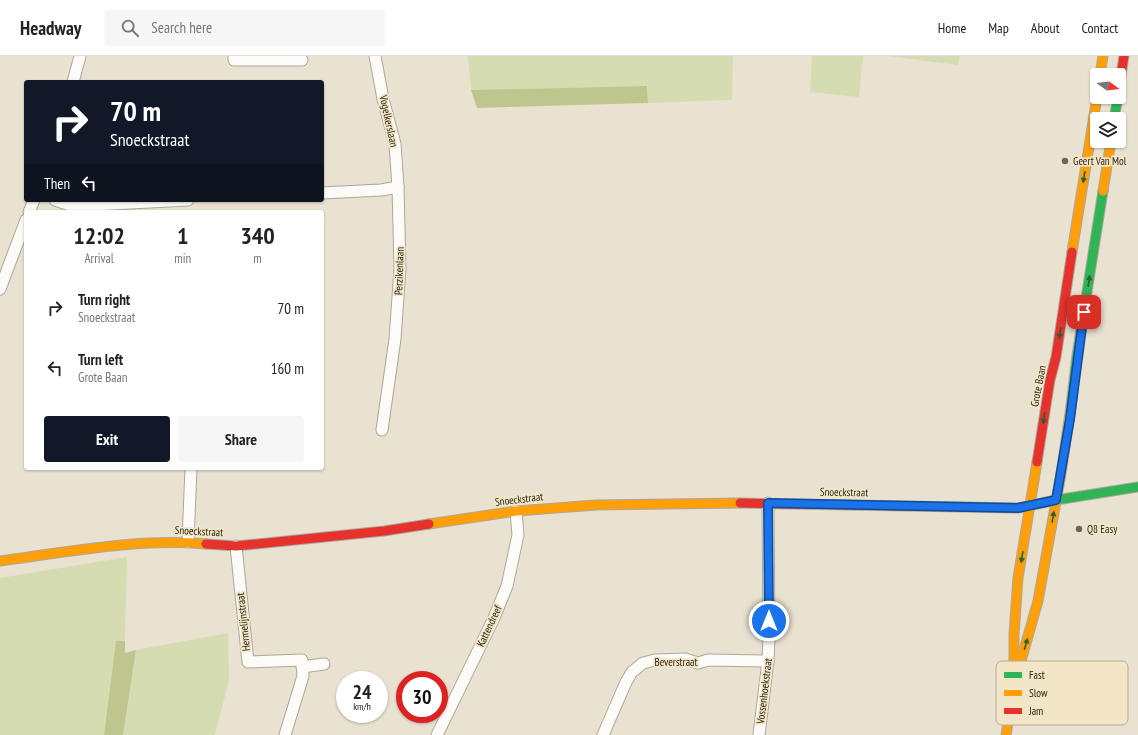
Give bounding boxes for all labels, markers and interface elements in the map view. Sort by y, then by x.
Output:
search box [105,10,385,46]
text: Headway [20,16,81,40]
icon: search [119,17,141,39]
text: Search here [151,18,212,37]
text: Home [938,19,966,37]
text: Map [988,19,1009,37]
text: About [1031,19,1060,37]
text: Contact [1082,19,1118,37]
north arrow [1090,68,1126,104]
map controls [1090,68,1126,148]
text: 70 m [110,92,161,129]
street label: Vogelkerslaan [376,93,401,148]
icon: right [44,96,96,148]
button: layers [1090,112,1126,148]
text: Snoeckstraat [110,128,189,151]
place label: Geert Van Mol [1073,154,1127,168]
marker: Geert Van Mol [1060,156,1070,166]
one-way arrow [1081,171,1087,183]
icon: left [78,172,100,194]
text: Then [44,174,70,193]
text: 12:02 [73,220,125,251]
text: 1 [177,220,188,251]
text: 340 [240,220,275,251]
street label: Perzikenlaan [391,246,407,295]
text: Arrival [84,250,114,267]
text: min [174,250,191,267]
text: m [253,250,262,267]
one-way arrow [1086,275,1092,287]
text: Turn right [78,290,130,309]
pin [1067,295,1101,329]
icon: right [44,297,66,319]
text: 70 m [278,299,304,318]
icon: arrive [1073,301,1095,323]
text: Snoeckstraat [78,309,135,326]
one-way arrow [1057,327,1063,339]
text: Turn left [78,350,123,369]
icon: left [44,357,66,379]
text: 160 m [271,359,304,378]
street label: Grote Baan [1027,364,1049,408]
text: Grote Baan [78,369,127,386]
one-way arrow [1041,412,1047,424]
button: Exit [44,416,170,462]
button: Share [178,416,304,462]
street label: Snoeckstraat [820,485,868,499]
street label: Snoeckstraat [494,489,544,509]
one-way arrow [1050,511,1056,523]
place label: Q8 Easy [1087,522,1118,536]
street label: Snoeckstraat [174,523,224,539]
marker: Q8 Easy [1074,524,1084,534]
one-way arrow [1019,551,1025,563]
street label: Hermelijnstraat [233,592,253,652]
position arrow [748,600,790,642]
street label: Kattendreef [473,602,505,649]
one-way arrow [1023,638,1029,650]
street label: Beverstraat [655,655,697,669]
street label: Vossenhoekstraat [753,657,775,726]
legend [996,661,1128,725]
text: Fast [1029,668,1045,682]
speed limit sign: 30 [396,671,448,723]
text: 24 [352,679,372,705]
text: Slow [1029,686,1048,700]
text: km/h [353,700,371,713]
text: Jam [1028,704,1043,718]

